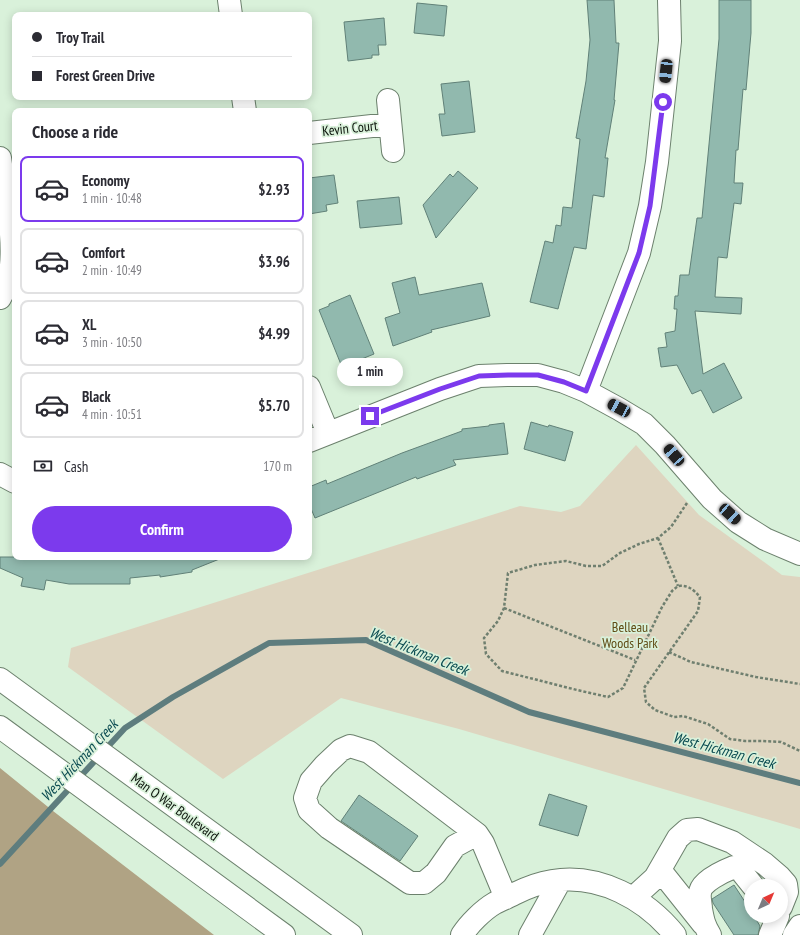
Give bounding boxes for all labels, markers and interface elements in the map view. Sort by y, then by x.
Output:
text: Troy Trail [56,28,104,47]
car [659,58,673,84]
text: Forest Green Drive [56,66,155,85]
route start [654,93,672,111]
street label: Kevin Court [321,116,379,140]
text: Choose a ride [32,120,118,143]
icon: car [34,171,70,207]
text: Economy [82,171,130,190]
text: $2.93 [258,180,290,199]
text: 1 min · 10:48 [82,190,142,207]
icon: car [34,243,70,279]
text: Comfort [82,243,125,262]
text: $3.96 [258,252,290,271]
text: 2 min · 10:49 [82,262,142,279]
icon: car [34,315,70,351]
text: XL [82,315,96,334]
text: $4.99 [258,324,290,343]
text: 3 min · 10:50 [82,334,142,351]
callout: 1 min [337,358,403,386]
text: 1 min [357,363,383,380]
icon: car [34,387,70,423]
text: Black [82,387,111,406]
text: $5.70 [258,396,290,415]
car [606,397,632,419]
text: 4 min · 10:51 [82,406,142,423]
route end [361,407,379,425]
car [662,442,686,468]
icon: cash [32,455,54,477]
text: Cash [64,457,88,476]
text: 170 m [263,458,292,475]
car [717,502,743,526]
button: Confirm [32,506,292,552]
park label: Belleau Woods Park [602,618,658,652]
water label: West Hickman Creek [367,623,473,680]
water label: West Hickman Creek [36,714,123,805]
water label: West Hickman Creek [671,727,779,773]
street label: Man O War Boulevard [128,769,222,845]
north arrow [744,879,788,923]
map controls [744,879,788,923]

